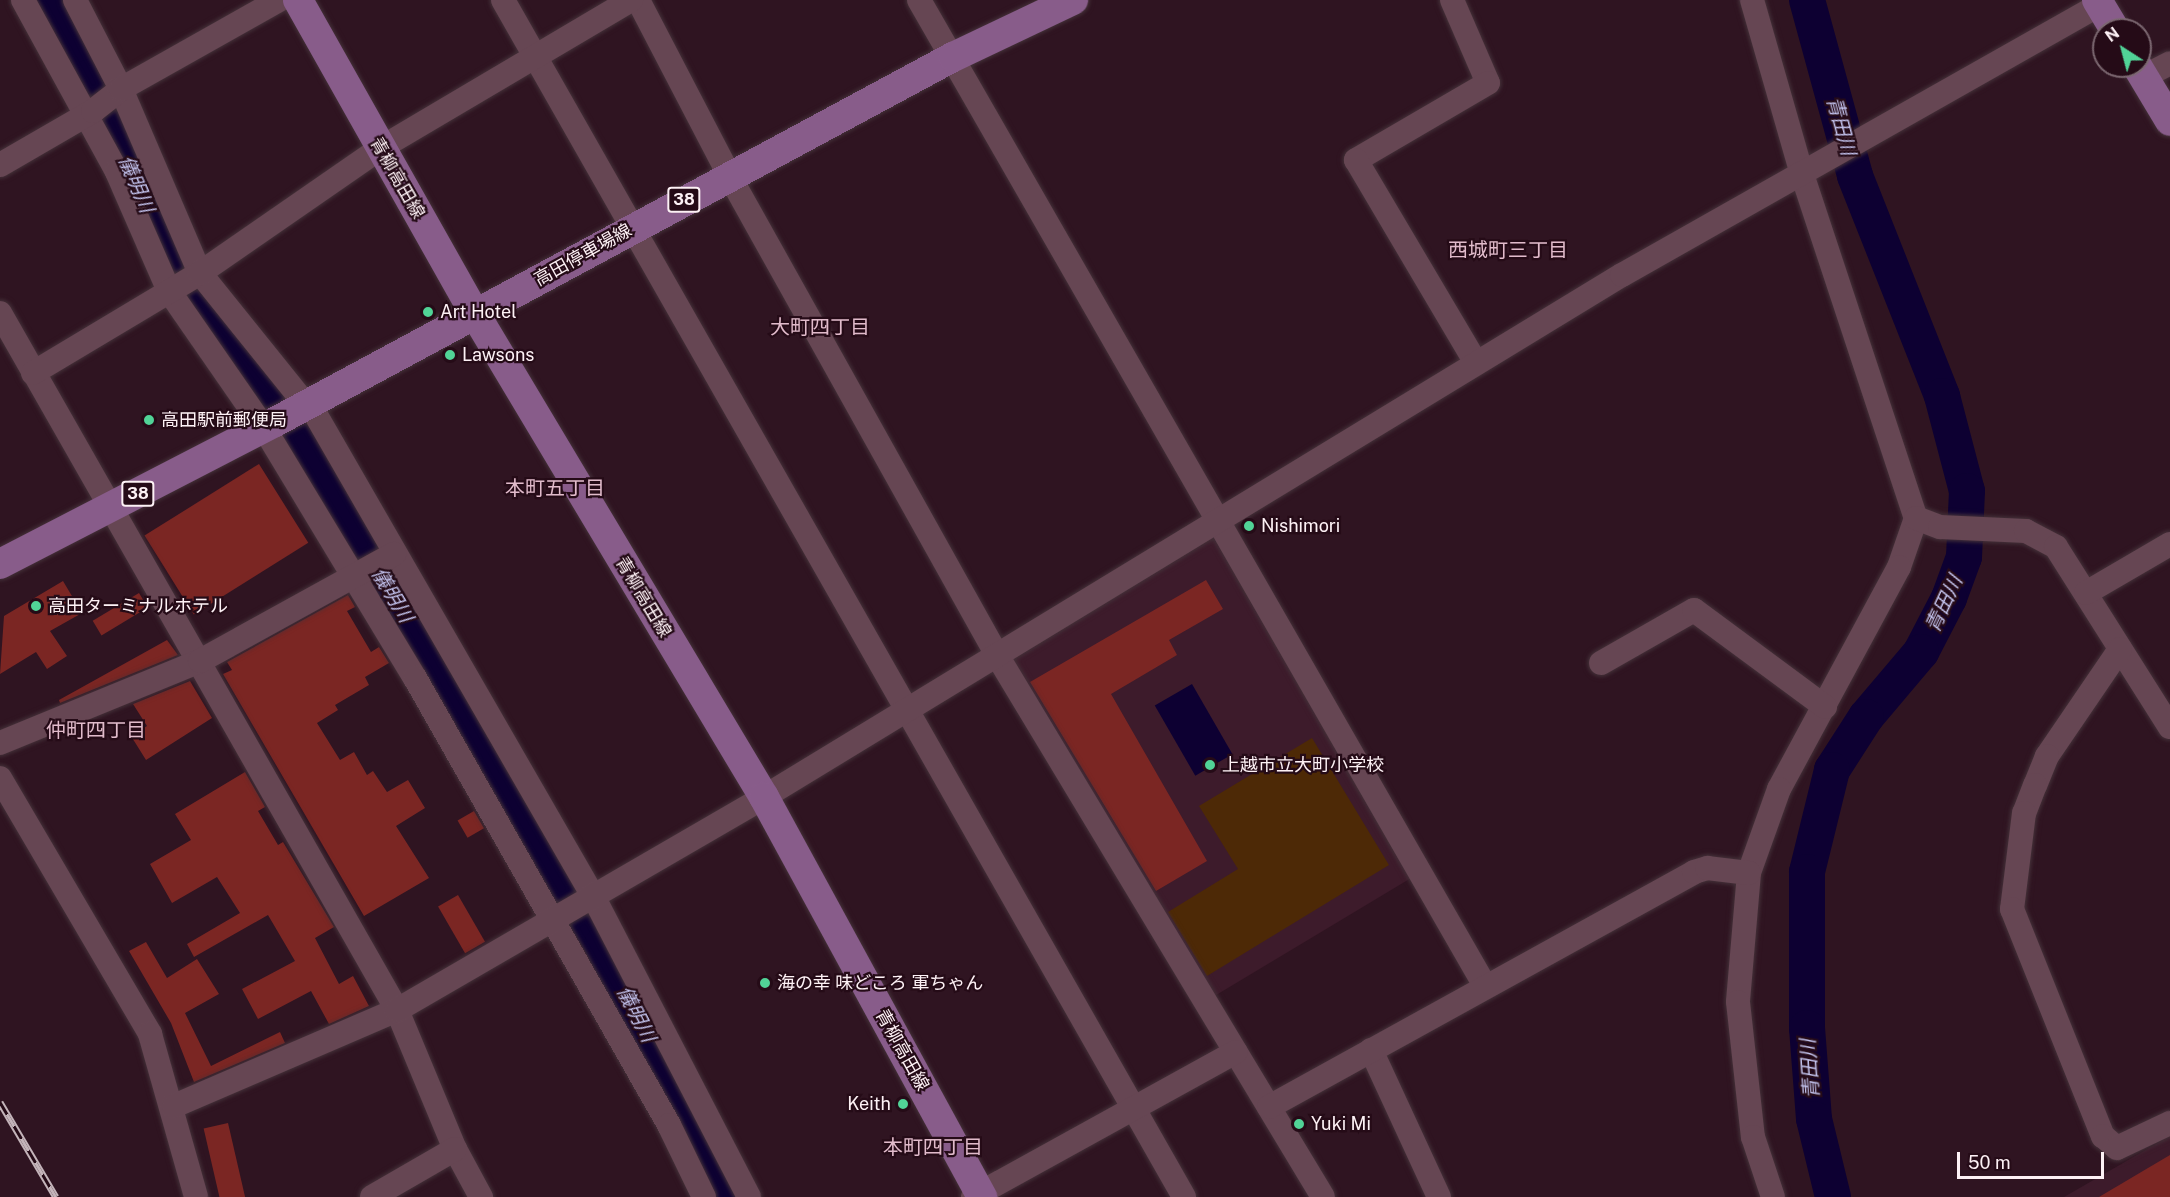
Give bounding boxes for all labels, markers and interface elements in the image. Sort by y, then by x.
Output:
north arrow [2092,18,2152,78]
text: N [2102,23,2123,46]
water label: 青田川 [1822,94,1860,158]
street label: 青柳高田線 [365,134,429,222]
water label: 儀明川 [113,152,159,216]
road number: 38 [666,187,702,213]
street label: 高田停車場線 [531,219,635,291]
district label: 西城町三丁目 [1448,238,1568,262]
place label: Art Hotel [440,301,517,323]
marker: Art Hotel [421,305,435,319]
district label: 大町四丁目 [770,315,870,339]
place label: Lawsons [462,344,534,366]
marker: Lawsons [443,348,457,362]
place label: 高田駅前郵便局 [161,409,287,431]
marker: 高田駅前郵便局 [142,413,156,427]
district label: 本町五丁目 [505,476,605,500]
road number: 38 [120,481,156,507]
place label: Nishimori [1261,515,1340,537]
marker: Nishimori [1242,519,1256,533]
street label: 青柳高田線 [611,553,675,641]
water label: 儀明川 [366,563,418,627]
water label: 青田川 [1920,572,1968,636]
place label: 高田ターミナルホテル [48,595,228,617]
marker: 高田ターミナルホテル [29,599,43,613]
district label: 仲町四丁目 [46,718,146,742]
place label: 上越市立大町小学校 [1222,754,1384,776]
marker: 上越市立大町小学校 [1203,758,1217,772]
place label: 海の幸 味どころ 軍ちゃん [777,972,984,994]
marker: 海の幸 味どころ 軍ちゃん [758,976,772,990]
water label: 儀明川 [612,982,660,1046]
street label: 青柳高田線 [871,1005,933,1095]
water label: 青田川 [1796,1038,1824,1100]
place label: Keith [847,1093,891,1115]
marker: Keith [896,1097,910,1111]
place label: Yuki Mi [1311,1113,1371,1135]
marker: Yuki Mi [1292,1117,1306,1131]
district label: 本町四丁目 [883,1135,983,1159]
scale bar [1960,1140,2107,1178]
text: 50 m [1968,1152,2011,1173]

